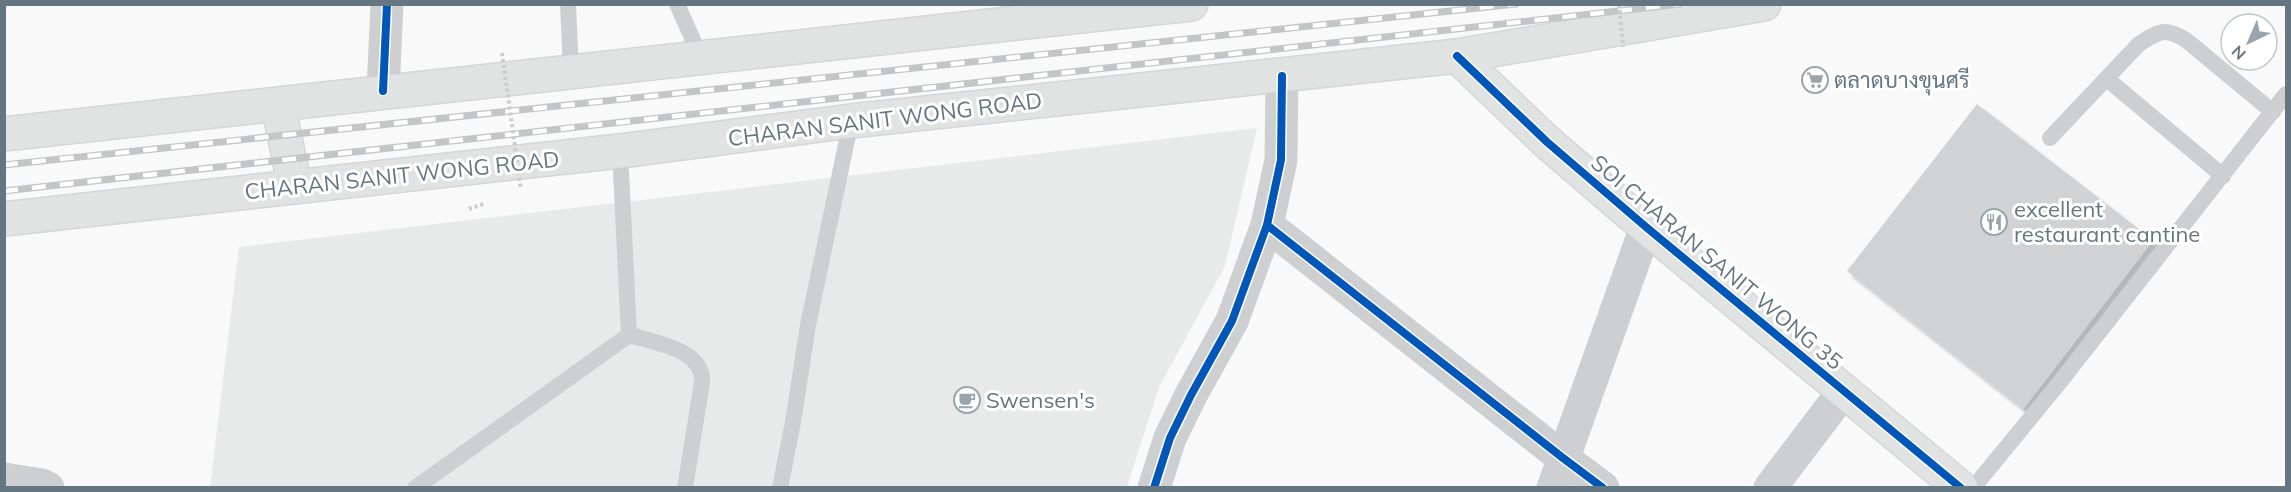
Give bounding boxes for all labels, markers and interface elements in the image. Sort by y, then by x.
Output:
north arrow [2219,12,2279,72]
text: N [2227,41,2250,64]
supermarket icon: ตลาดบางขุนศรี [1800,65,1830,95]
place label: ตลาดบางขุนศรี [1834,66,1970,96]
street label: CHARAN SANIT WONG ROAD [726,86,1044,152]
street label: CHARAN SANIT WONG ROAD [243,145,561,205]
street label: SOI CHARAN SANIT WONG 35 [1585,148,1849,376]
place label: excellent restaurant cantine [2014,195,2200,248]
restaurant icon: excellent restaurant cantine [1979,207,2009,237]
cafe icon: Swensen's [952,385,982,415]
place label: Swensen's [986,386,1095,414]

